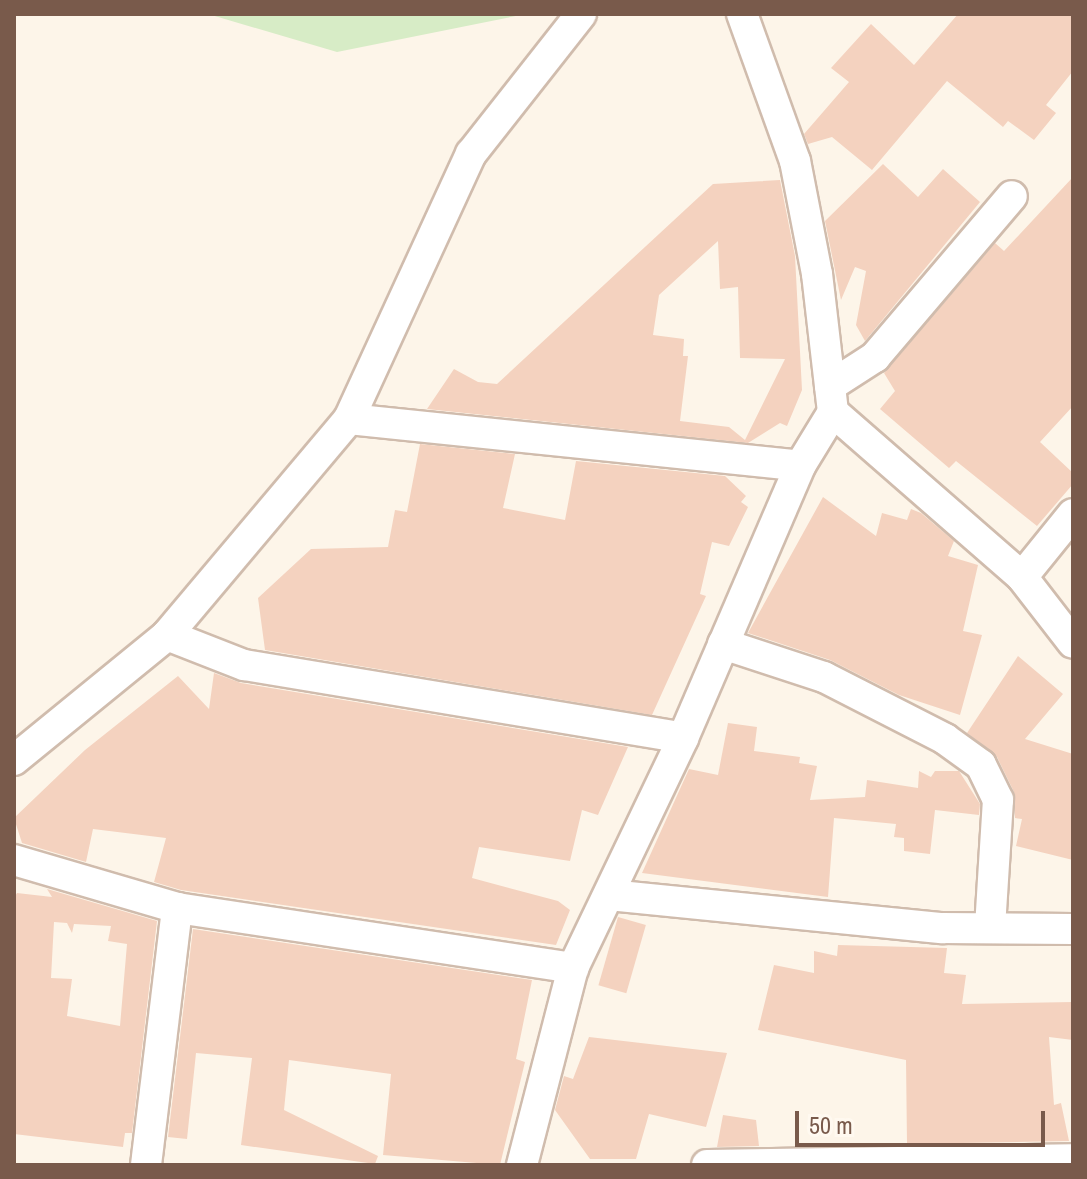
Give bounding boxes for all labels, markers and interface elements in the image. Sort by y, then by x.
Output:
scale bar [799,1095,1049,1145]
text: 50 m [809,1109,853,1141]

